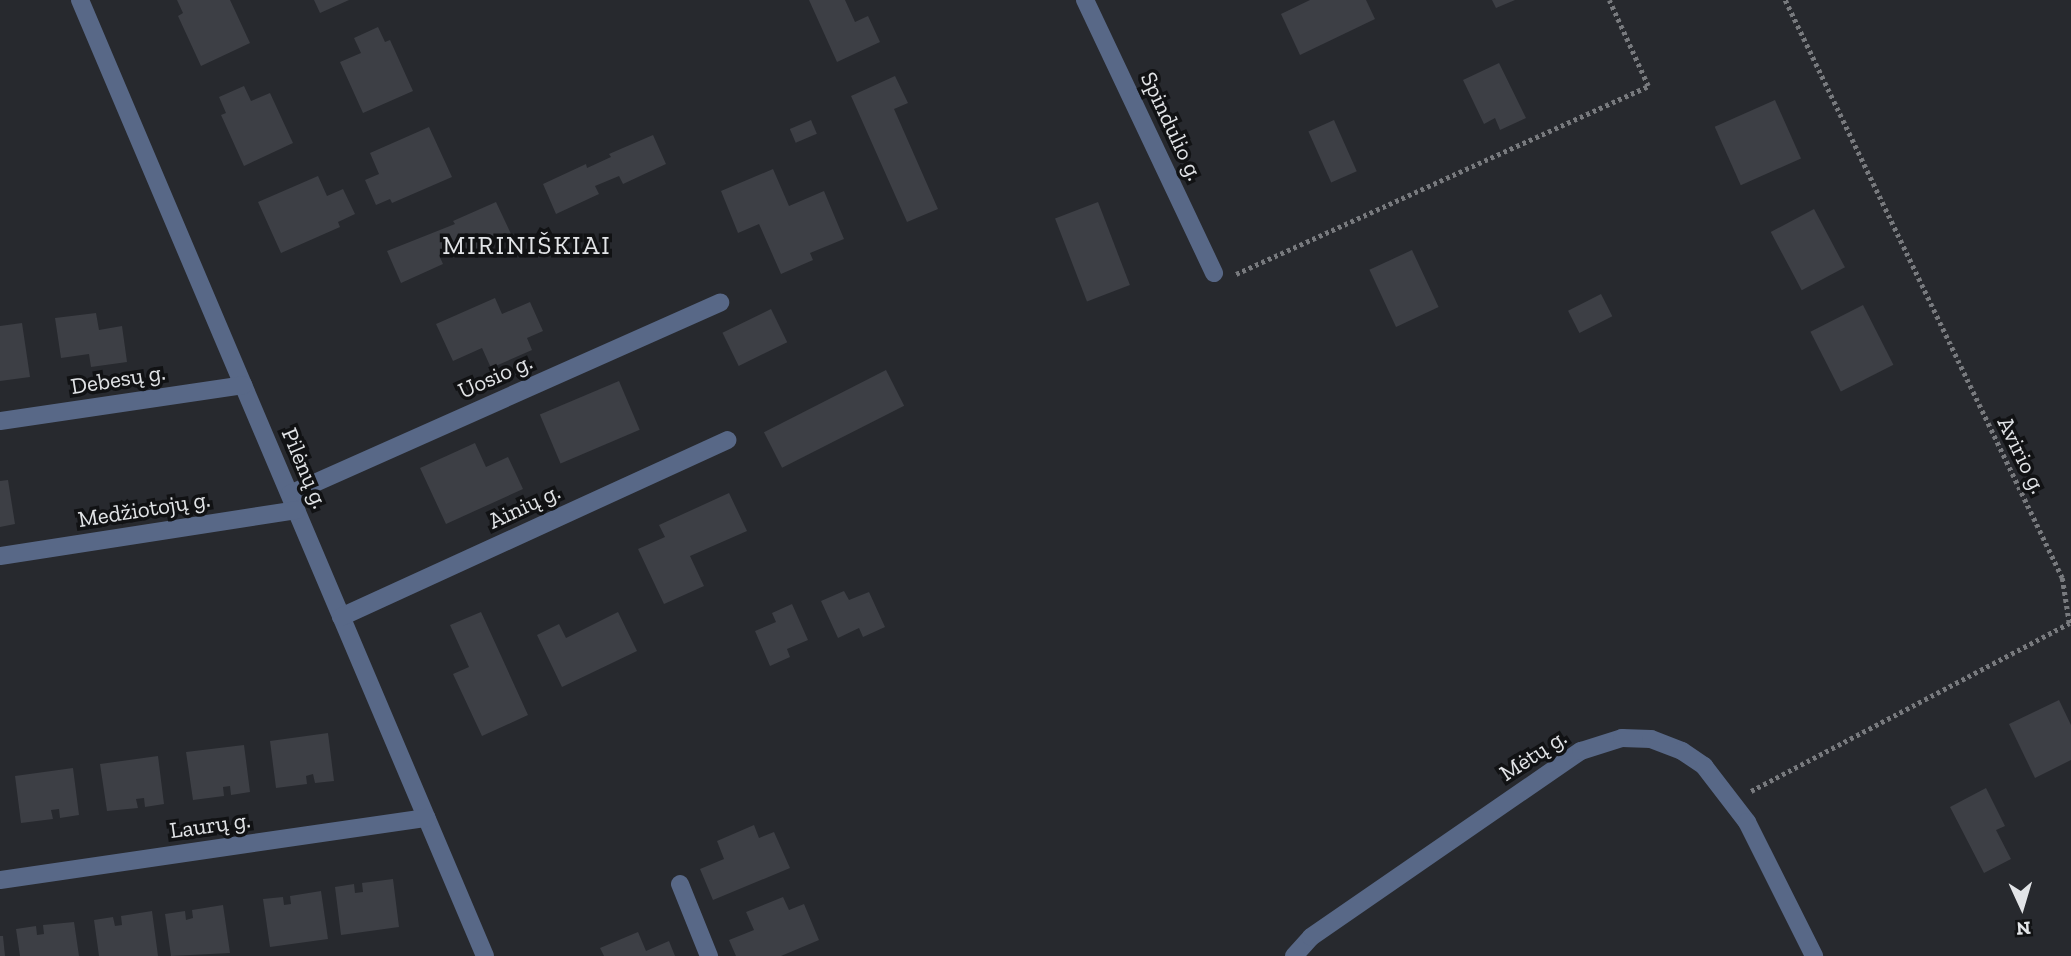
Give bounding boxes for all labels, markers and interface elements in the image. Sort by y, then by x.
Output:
street label: Spindulio g. [1135,67,1209,185]
district label: MIRINIŠKIAI [444,230,610,262]
street label: Uosio g. [454,347,536,405]
street label: Debesų g. [69,358,167,400]
street label: Avirio g. [1992,412,2052,498]
street label: Pilėnų g. [276,423,334,513]
street label: Ainių g. [484,477,564,535]
street label: Medžiotojų g. [76,485,212,533]
street label: Mėtų g. [1494,723,1572,787]
street label: Laurų g. [168,806,252,844]
north arrow [1987,872,2057,942]
text: N [2015,916,2032,940]

